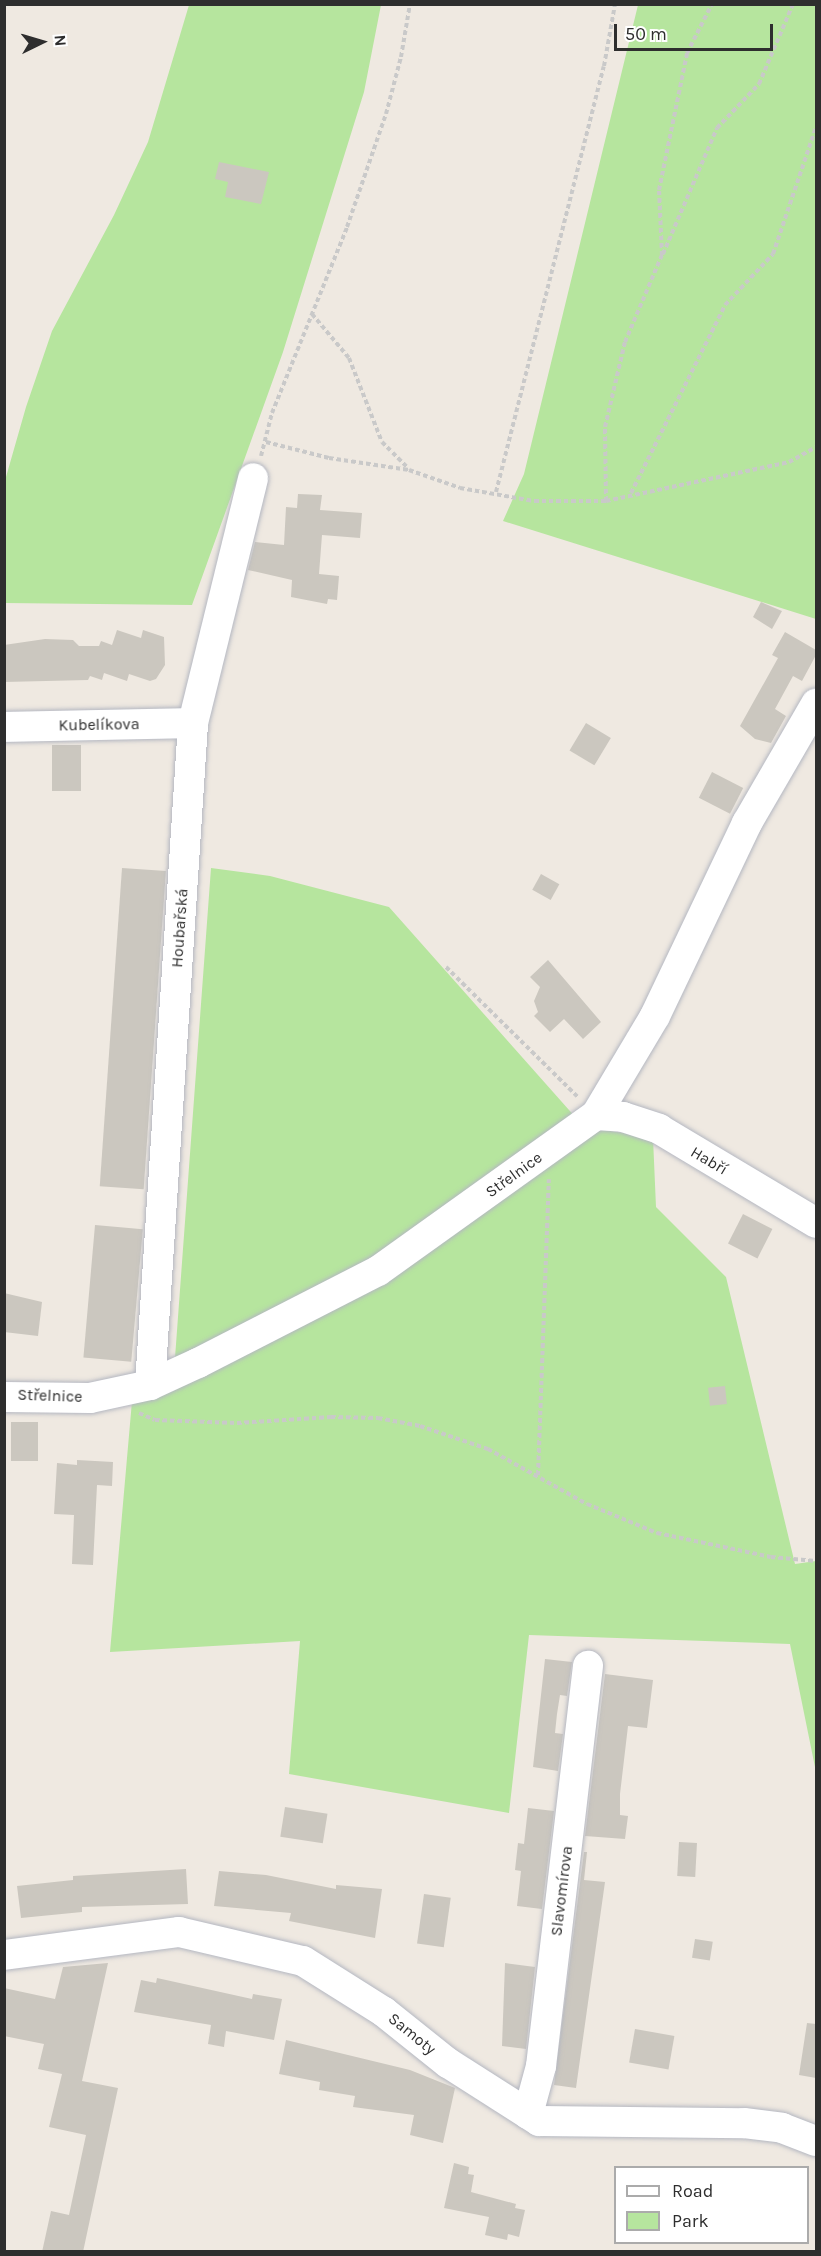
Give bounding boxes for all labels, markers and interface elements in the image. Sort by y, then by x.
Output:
north arrow [12,12,72,72]
scale bar [617,12,776,50]
text: 50 m [625,23,667,45]
text: N [50,34,70,47]
street label: Kubelíkova [58,715,140,735]
street label: Houbařská [168,888,192,968]
street label: Habří [687,1143,731,1179]
street label: Střelnice [482,1148,546,1202]
street label: Střelnice [17,1385,83,1407]
street label: Slavomírova [547,1845,577,1937]
street label: Samoty [384,2009,440,2059]
legend [614,2166,809,2244]
text: Road [672,2180,713,2202]
text: Park [672,2210,709,2232]

